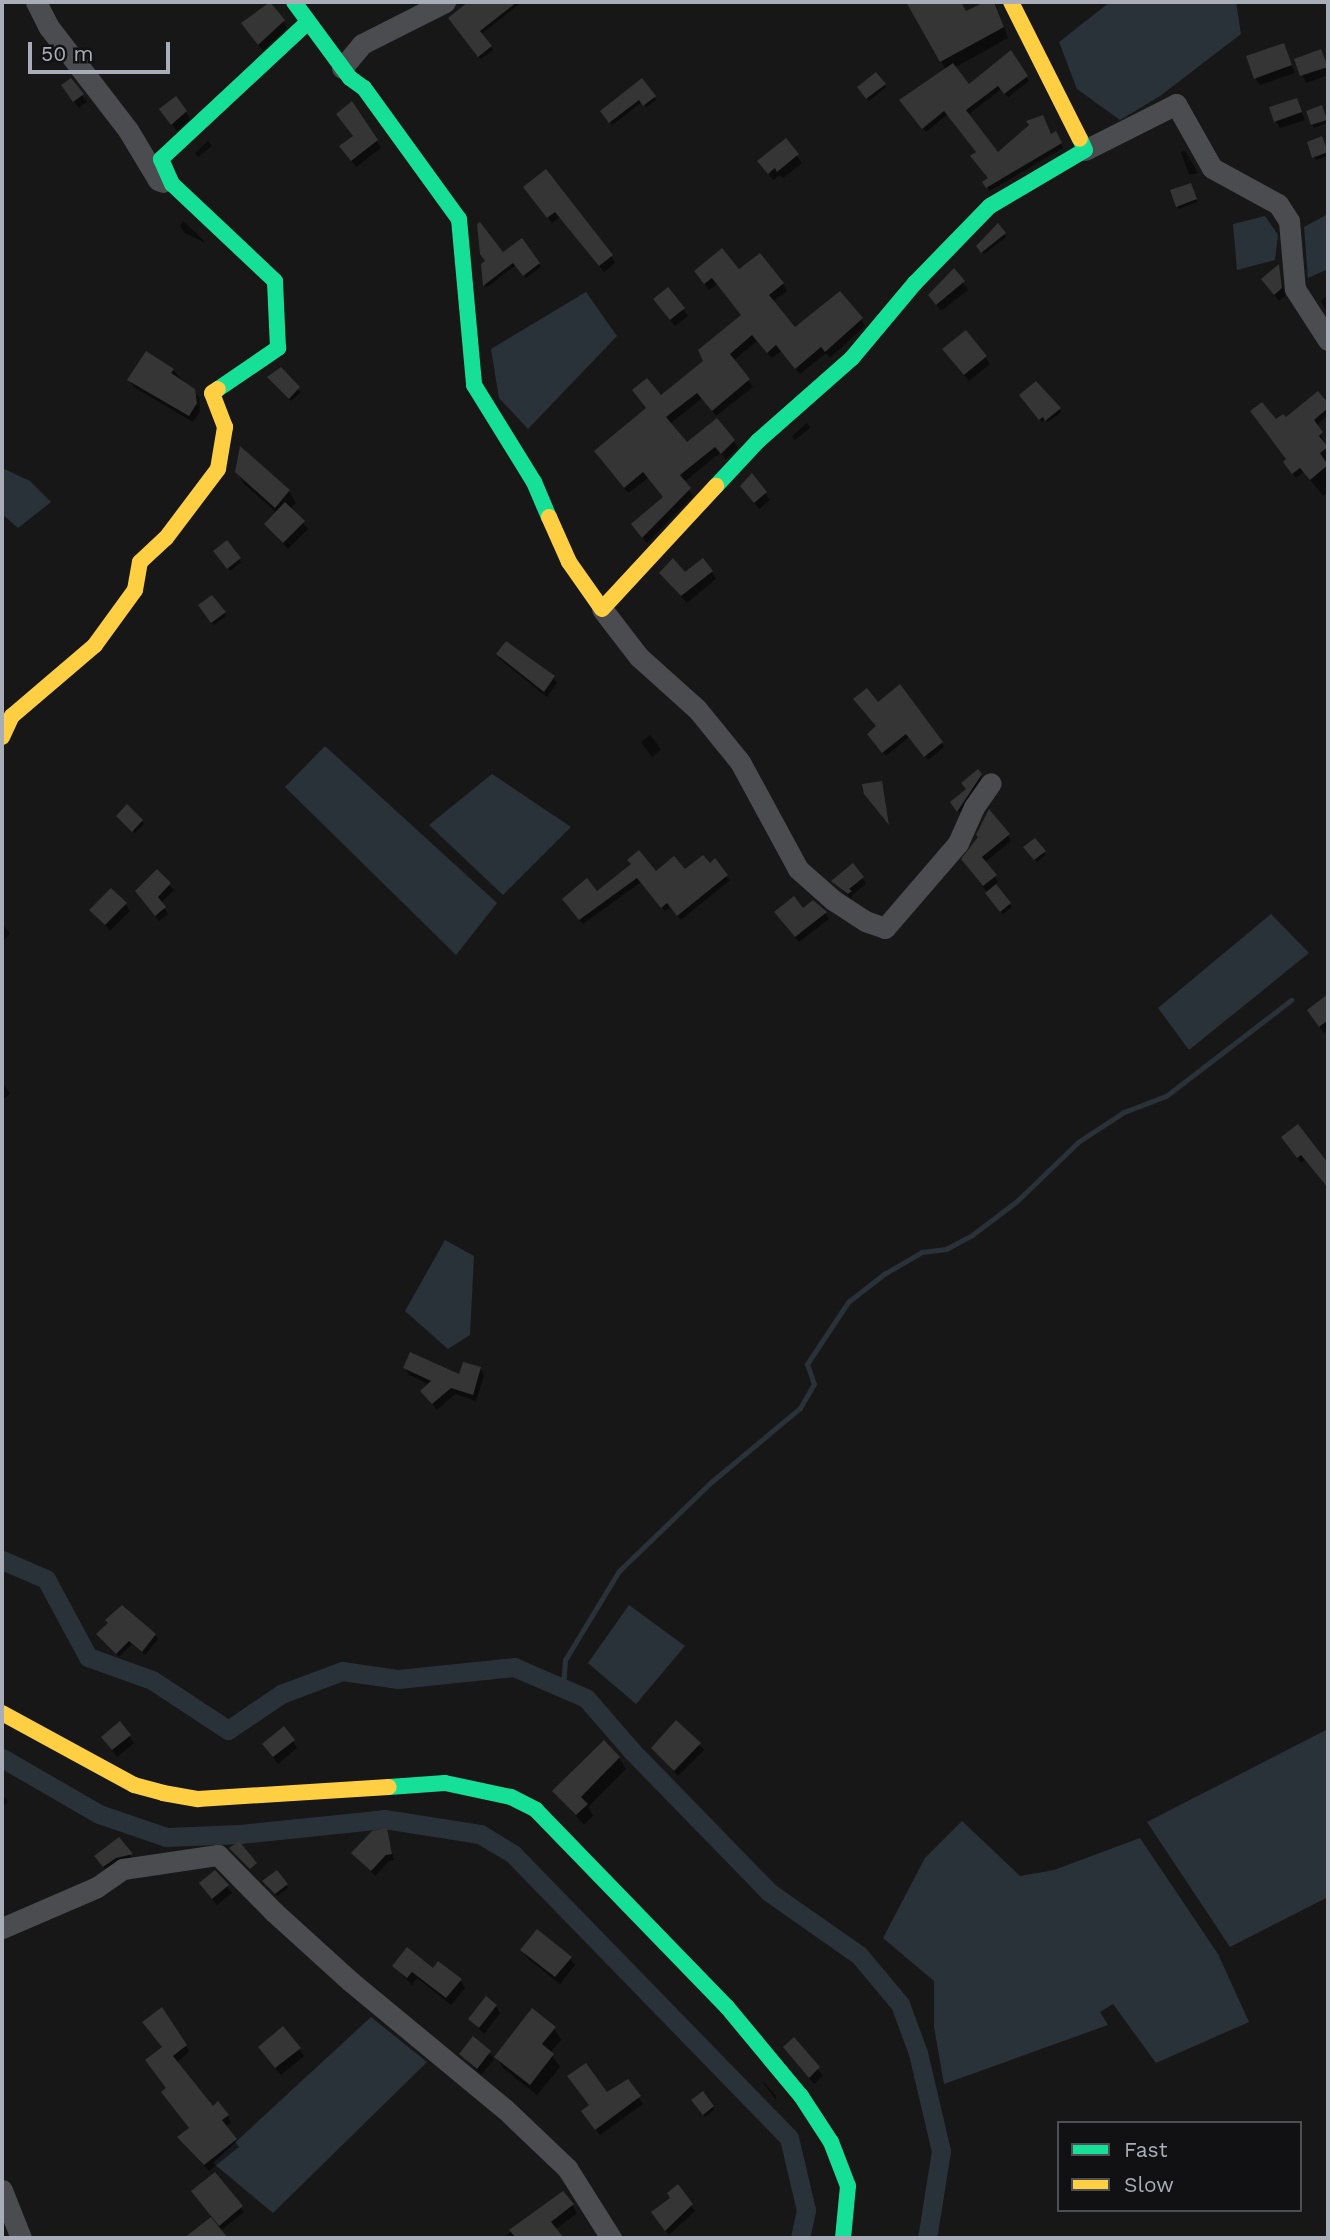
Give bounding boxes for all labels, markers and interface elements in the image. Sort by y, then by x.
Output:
scale bar [32,28,173,72]
text: 50 m [41,41,93,66]
legend [1057,2121,1302,2212]
text: Fast [1124,2137,1168,2162]
text: Slow [1124,2172,1174,2197]

